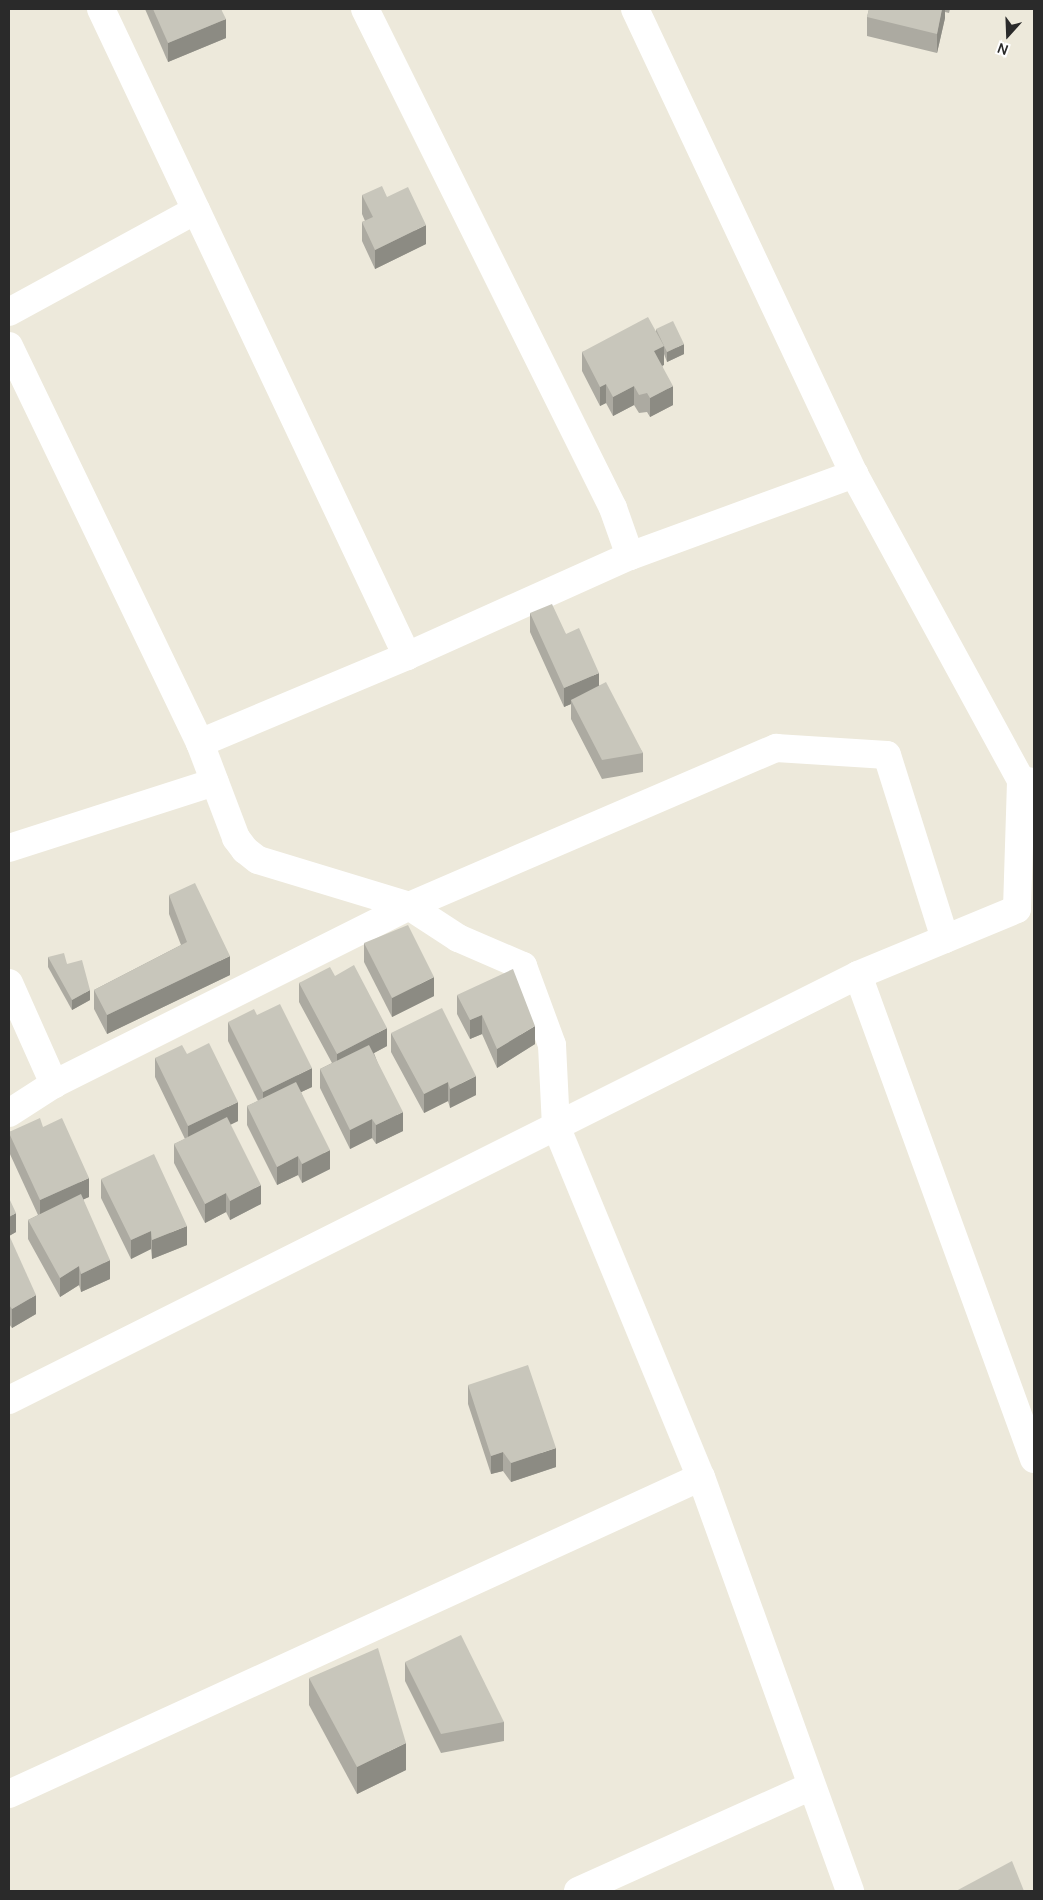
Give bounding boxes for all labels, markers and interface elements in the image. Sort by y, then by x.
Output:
north arrow [983,10,1033,60]
text: N [995,39,1011,60]

